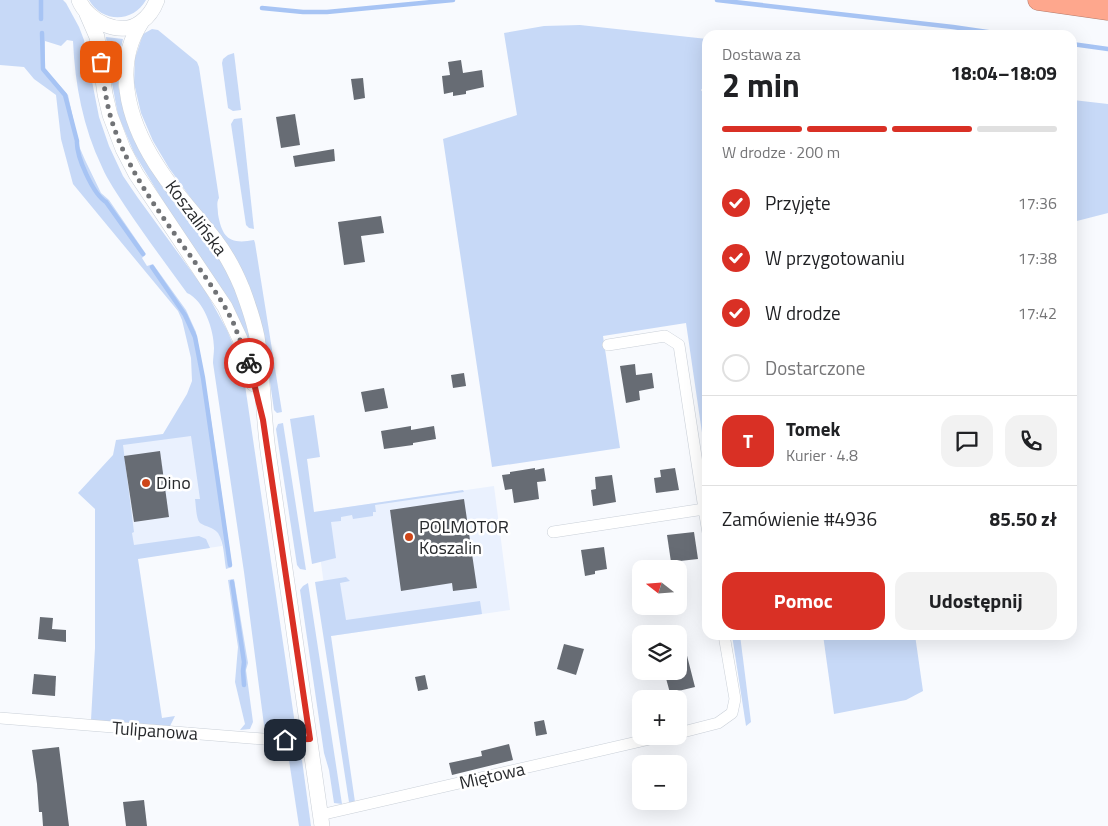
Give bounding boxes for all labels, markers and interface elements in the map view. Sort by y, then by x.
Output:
pin [80,41,122,83]
text: Dostawa za [722,42,801,66]
icon: bag [87,48,115,76]
text: 18:04–18:09 [950,58,1057,87]
text: 2 min [722,61,800,109]
text: W drodze · 200 m [722,140,840,164]
street label: Koszalińska [159,174,234,261]
text: Przyjęte [765,188,831,217]
icon: check [722,189,750,217]
text: 17:36 [1018,191,1057,215]
text: W przygotowaniu [765,243,905,272]
icon: check [722,244,750,272]
text: 17:38 [1018,246,1057,270]
text: W drodze [765,298,841,327]
icon: check [722,299,750,327]
text: 17:42 [1018,301,1057,325]
courier [224,338,274,388]
icon: bike [235,349,263,377]
text: Dostarczone [765,353,865,382]
text: Tomek [786,414,840,443]
button: chat [941,415,993,467]
button: phone [1005,415,1057,467]
text: T [743,426,753,455]
text: Kurier · 4.8 [786,443,858,467]
place label: Dino [156,469,191,496]
marker: Dino [140,477,152,489]
text: Zamówienie #4936 [722,504,877,533]
text: 85.50 zł [990,504,1057,533]
place label: POLMOTOR Koszalin [419,513,509,561]
marker: POLMOTOR Koszalin [403,531,415,543]
north arrow [632,560,688,615]
map controls [632,560,687,810]
button: Pomoc [722,572,885,630]
button: Udostępnij [895,572,1057,630]
button: layers [632,625,687,680]
button: + [632,690,687,745]
street label: Tulipanowa [111,714,199,747]
pin [264,719,306,761]
icon: home [271,726,299,754]
street label: Miętowa [456,755,527,796]
button: − [632,755,687,810]

